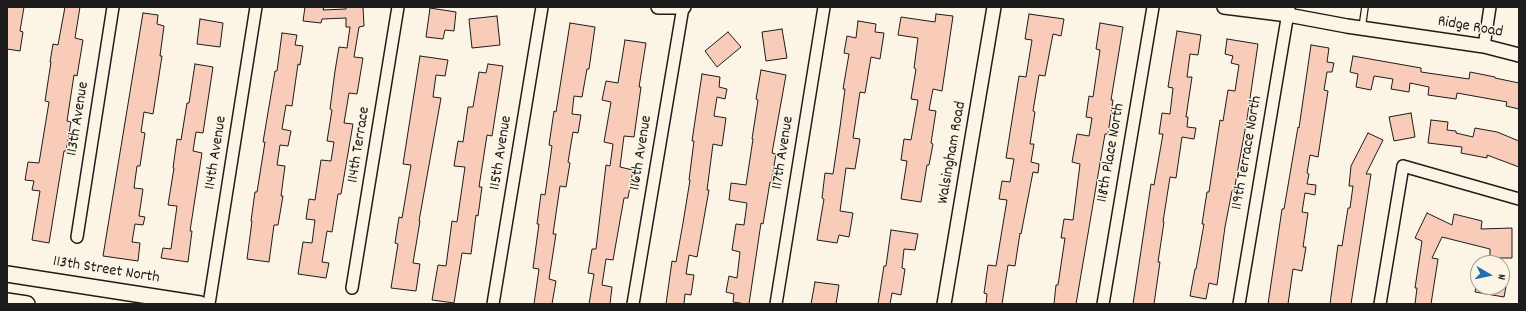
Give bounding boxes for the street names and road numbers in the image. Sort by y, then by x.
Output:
street label: Ridge Road [1436,13,1504,43]
street label: 113th Avenue [64,81,94,157]
street label: 119th Terrace North [1229,95,1267,211]
street label: Walsingham Road [935,100,971,206]
street label: 118th Place North [1094,102,1130,204]
street label: 114th Terrace [345,106,375,184]
street label: 115th Avenue [487,114,517,192]
street label: 116th Avenue [627,114,657,192]
street label: 114th Avenue [202,115,232,191]
street label: 117th Avenue [769,115,799,191]
street label: 113th Street North [51,253,161,289]

